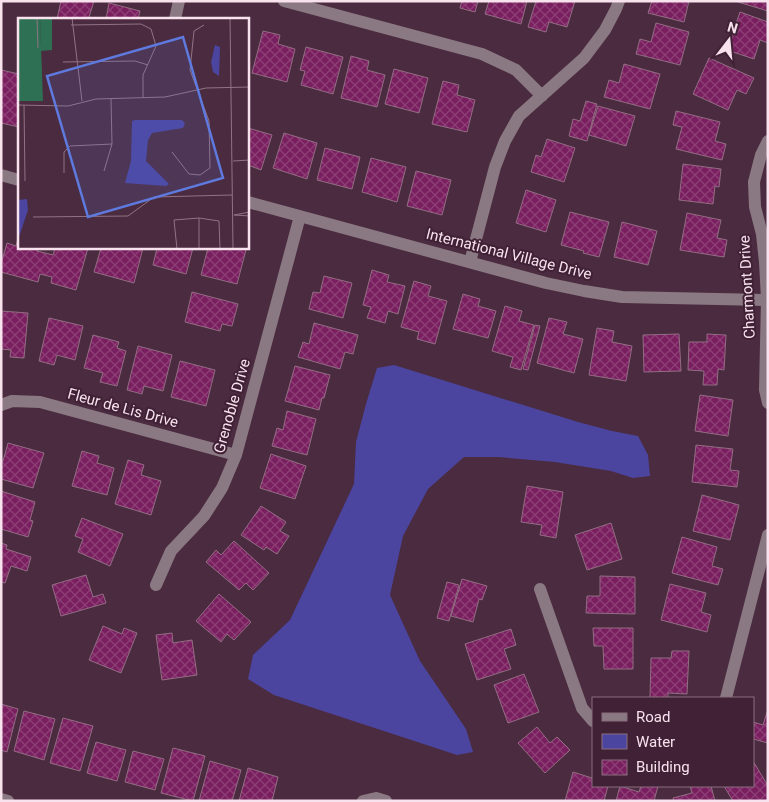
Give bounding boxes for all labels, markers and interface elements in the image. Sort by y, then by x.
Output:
north arrow [704,15,754,65]
inset map [18,18,249,249]
text: N [726,18,740,37]
street label: International Village Drive [424,225,594,283]
street label: Charmont Drive [735,235,759,339]
street label: Grenoble Drive [210,357,254,455]
street label: Fleur de Lis Drive [66,385,180,431]
legend [592,697,754,787]
text: Road [636,708,670,726]
text: Water [636,733,675,751]
text: Building [636,758,690,776]

